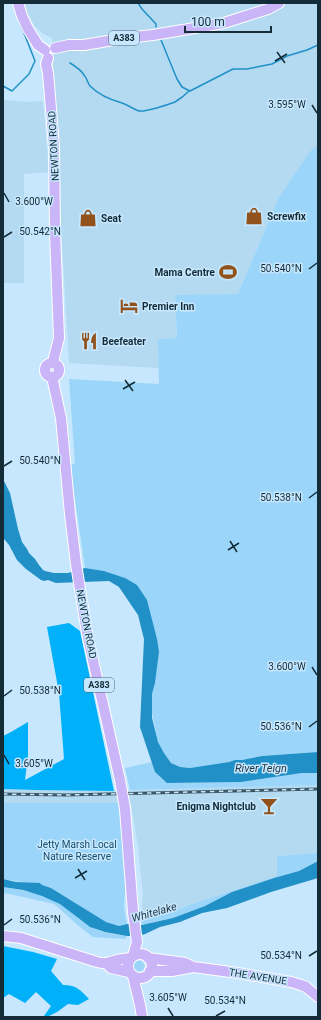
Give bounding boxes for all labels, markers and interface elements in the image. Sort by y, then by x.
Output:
scale bar [185,8,271,34]
text: 100 m [191,15,225,29]
road number: A383 [109,31,139,45]
text: 3.595°W [268,99,306,110]
street label: NEWTON ROAD [46,111,61,181]
text: 3.600°W [15,196,53,207]
shop icon: Screwfix [244,206,264,226]
shop icon: Seat [78,208,98,228]
place label: Screwfix [267,211,307,222]
place label: Seat [101,213,122,224]
text: 50.542°N [19,226,61,237]
sports icon: Mama Centre [218,262,238,282]
text: 50.540°N [260,263,302,274]
place label: Mama Centre [154,267,216,278]
hotel icon: Premier Inn [119,296,139,316]
place label: Premier Inn [142,301,195,312]
restaurant icon: Beefeater [79,331,99,351]
place label: Beefeater [102,336,146,347]
text: 50.540°N [19,455,61,466]
text: 50.538°N [260,492,302,503]
street label: NEWTON ROAD [74,589,99,660]
text: 3.600°W [268,661,306,672]
road number: A383 [84,678,114,692]
text: 50.538°N [19,685,61,696]
text: 50.536°N [260,721,302,732]
text: 3.605°W [15,758,53,769]
water label: River Teign [235,762,287,775]
bar icon: Enigma Nightclub [259,796,279,816]
place label: Enigma Nightclub [176,801,256,812]
park label: Jetty Marsh Local Nature Reserve [37,839,117,862]
water label: Whitelake [130,900,179,925]
text: 50.536°N [19,914,61,925]
text: 50.534°N [260,950,302,961]
street label: THE AVENUE [228,966,288,987]
text: 3.605°W [149,992,187,1003]
text: 50.534°N [204,995,246,1006]

